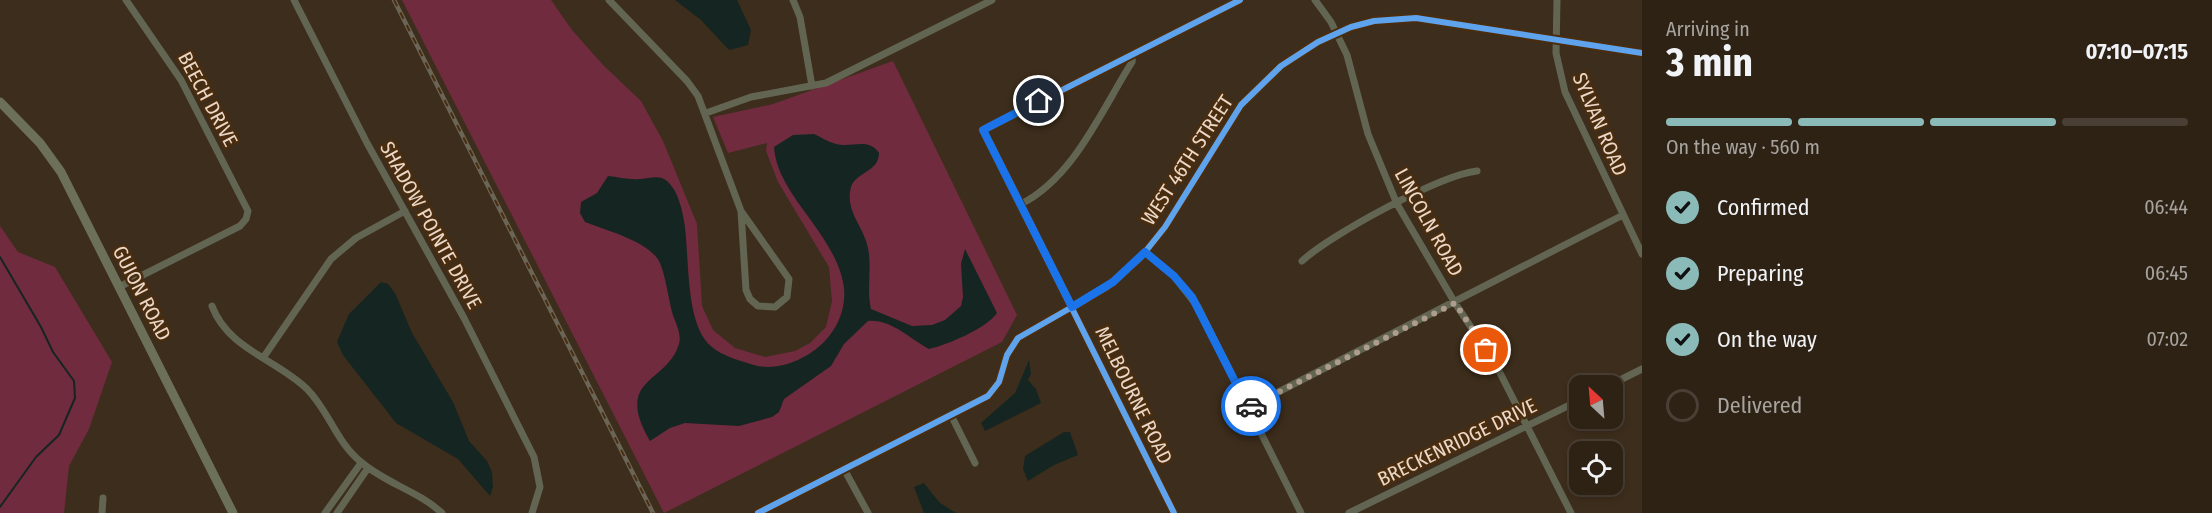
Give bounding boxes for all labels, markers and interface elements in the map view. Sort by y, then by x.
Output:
text: Arriving in [1666,17,1750,41]
text: 07:10–07:15 [2086,38,2188,65]
text: 3 min [1666,40,1753,86]
street label: BEECH DRIVE [173,48,243,150]
street label: SYLVAN ROAD [1568,69,1632,179]
pin [1013,75,1064,126]
icon: home [1022,84,1055,117]
street label: WEST 46TH STREET [1136,90,1238,229]
text: On the way · 560 m [1666,135,1820,159]
street label: SHADOW POINTE DRIVE [375,137,487,313]
street label: LINCOLN ROAD [1390,164,1468,280]
icon: check [1666,191,1699,224]
text: Confirmed [1717,194,1810,221]
text: 06:44 [2144,195,2188,219]
street label: GUION ROAD [108,242,176,344]
icon: check [1666,257,1699,290]
text: Preparing [1717,260,1803,287]
text: 06:45 [2145,261,2188,285]
street label: MELBOURNE ROAD [1090,322,1178,468]
icon: check [1666,323,1699,356]
pin [1460,324,1511,375]
text: On the way [1717,326,1817,353]
text: 07:02 [2147,327,2188,351]
icon: bag [1469,333,1502,366]
north arrow [1569,375,1623,429]
map controls [1569,375,1623,495]
courier [1221,376,1281,436]
icon: car [1235,390,1268,423]
text: Delivered [1717,392,1802,419]
street label: BRECKENRIDGE DRIVE [1374,393,1540,491]
button: locate [1569,441,1623,495]

